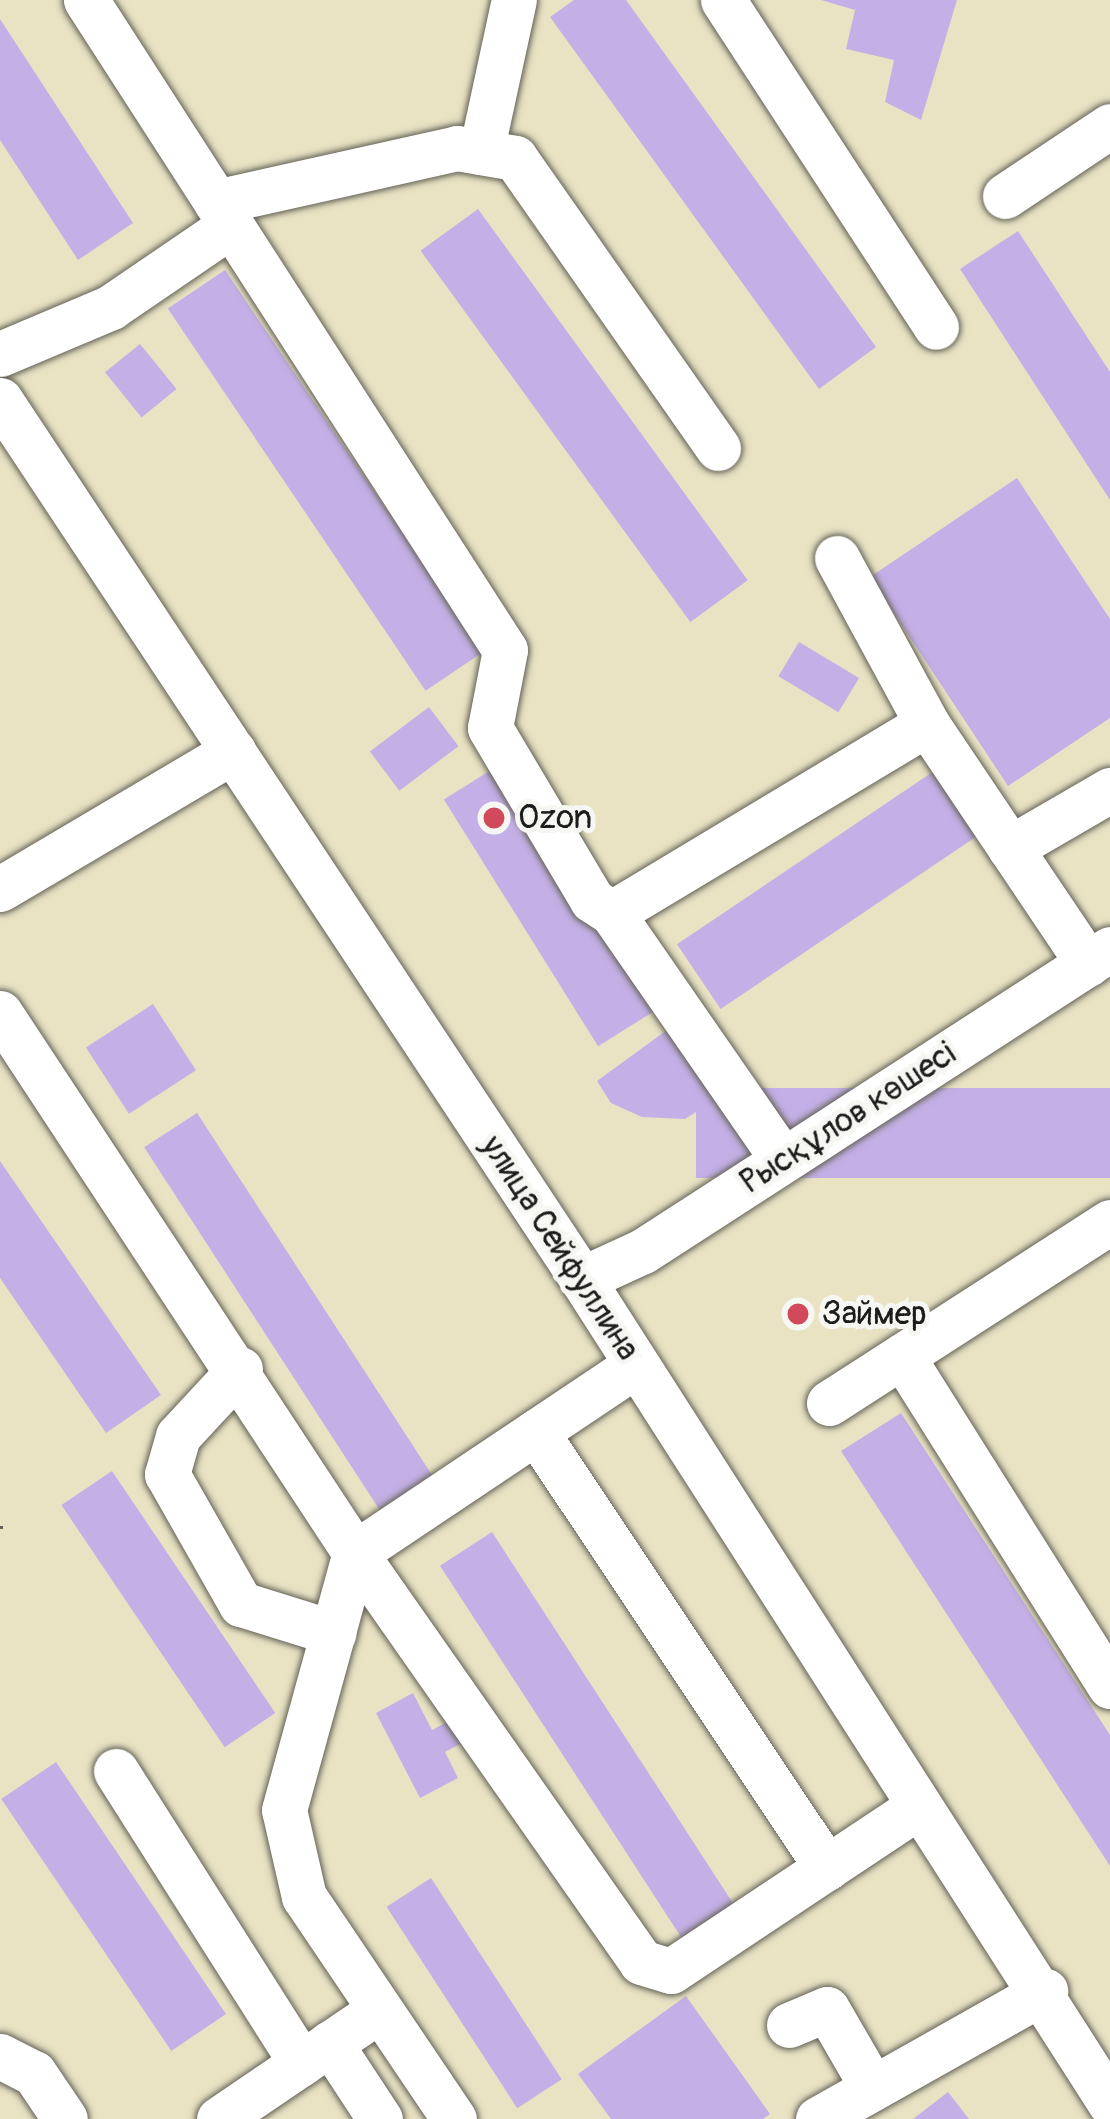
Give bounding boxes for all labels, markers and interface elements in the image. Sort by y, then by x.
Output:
place label: Ozon [518,798,592,838]
marker: Ozon [481,805,507,831]
street label: Рысқұлов көшесі [733,1034,963,1202]
street label: улица Сейфуллина [472,1128,648,1368]
place label: Займер [822,1294,927,1334]
marker: Займер [785,1301,811,1327]

